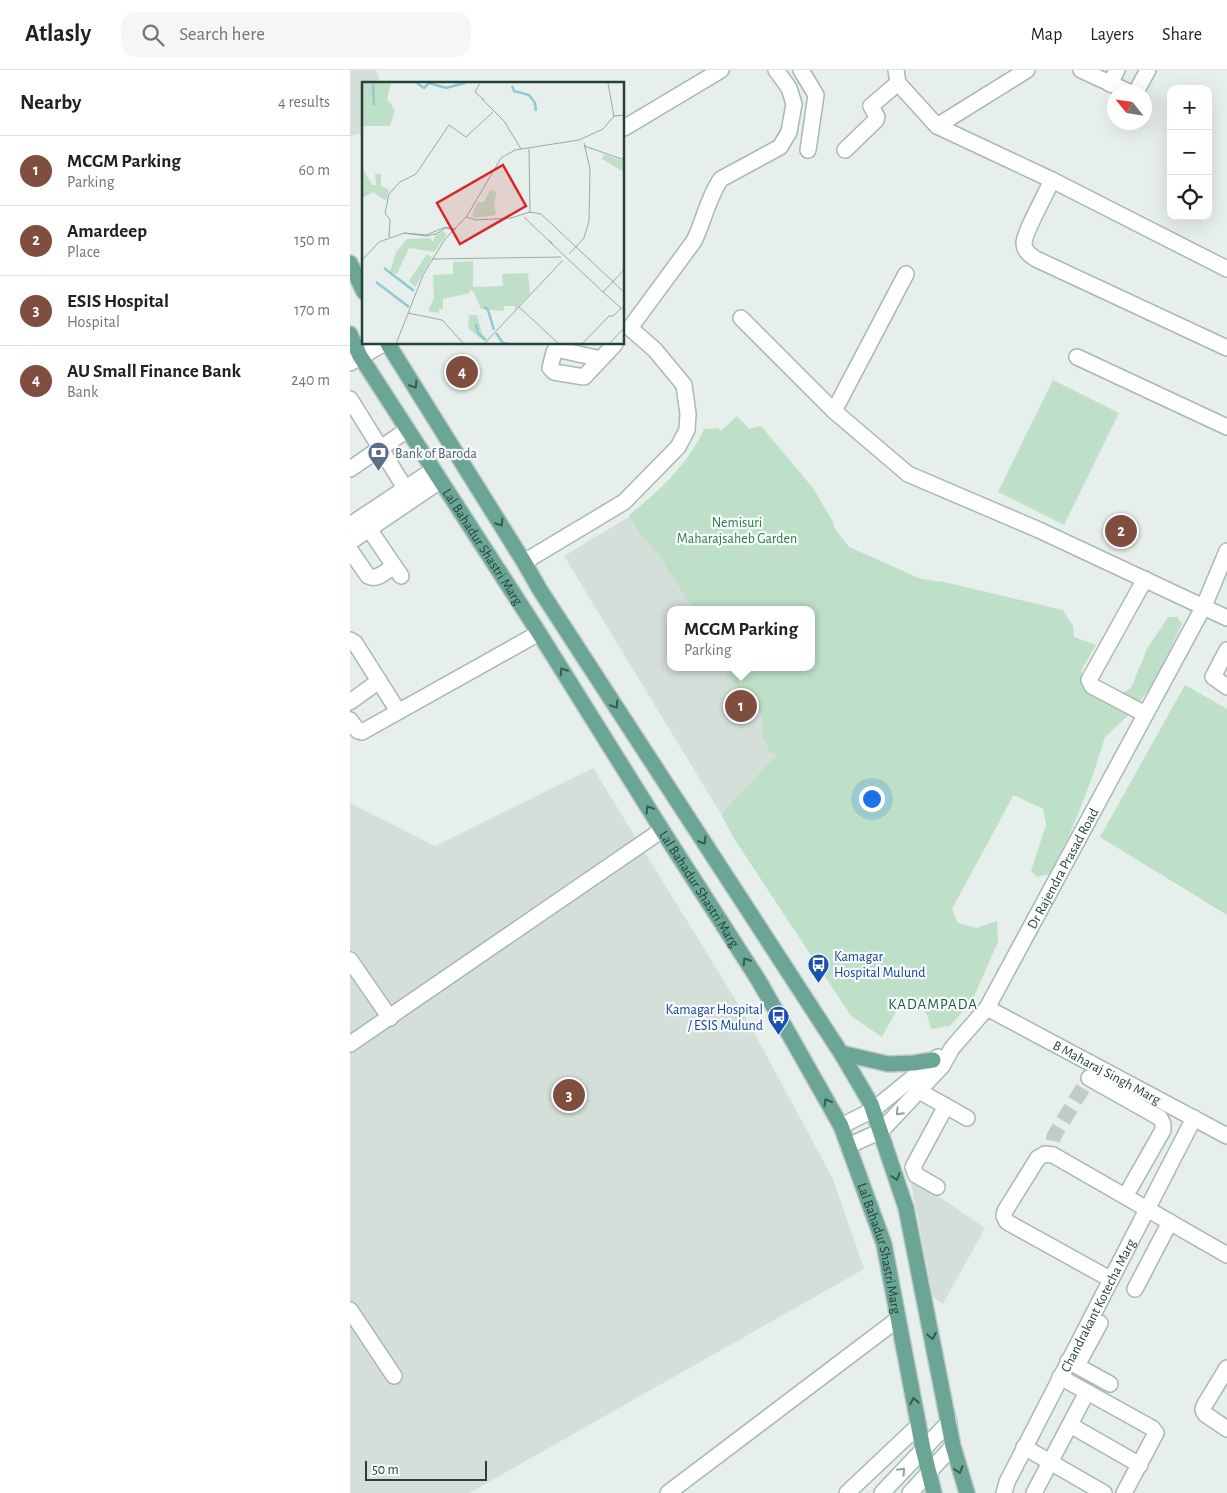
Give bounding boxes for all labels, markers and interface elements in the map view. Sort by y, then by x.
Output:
search box [121,12,471,57]
icon: search [139,21,167,49]
text: Atlasly [25,22,91,46]
text: Search here [179,25,265,44]
text: Map [1031,26,1062,44]
text: Layers [1090,26,1134,44]
text: Share [1162,26,1202,44]
inset map [362,82,625,345]
north arrow [1107,85,1152,130]
map controls [1167,85,1212,220]
button: + [1167,85,1212,130]
text: Nearby [20,92,81,113]
text: 4 results [278,94,330,110]
button: − [1167,130,1212,175]
text: MCGM Parking [67,152,181,171]
text: 1 [33,162,39,178]
text: 60 m [299,162,330,178]
text: Parking [67,174,115,190]
button: locate [1167,175,1212,220]
text: Amardeep [67,222,147,241]
text: 2 [32,232,40,248]
text: 150 m [294,232,330,248]
text: Place [67,244,100,260]
text: ESIS Hospital [67,292,169,311]
text: 3 [33,302,39,318]
text: 170 m [294,302,330,318]
text: Hospital [67,314,120,330]
pin: 4 [446,353,478,391]
text: AU Small Finance Bank [67,362,241,381]
text: 4 [32,372,40,388]
text: 240 m [291,372,330,388]
one-way arrow [408,380,418,389]
text: Bank [67,384,98,400]
bank icon: Bank of Baroda [367,441,391,472]
place label: Bank of Baroda [395,447,477,461]
street label: Lal Bahadur Shastri Marg [440,486,525,608]
pin: 2 [1105,512,1137,550]
park label: Nemisuri Maharajsaheb Garden [677,516,797,546]
one-way arrow [494,518,503,527]
popup [667,606,815,671]
text: MCGM Parking [684,620,798,639]
text: Parking [684,642,732,658]
one-way arrow [560,668,569,677]
pin: 1 [725,687,757,725]
one-way arrow [608,700,618,709]
your location [859,786,885,812]
one-way arrow [646,806,655,815]
street label: Dr Rajendra Prasad Road [1025,806,1102,931]
street label: Lal Bahadur Shastri Marg [656,828,742,950]
one-way arrow [697,836,706,845]
place label: Kamagar Hospital Mulund [834,950,925,980]
bus stop icon: Kamagar Hospital Mulund [806,952,830,983]
one-way arrow [743,957,752,967]
district label: KADAMPADA [888,997,978,1012]
place label: Kamagar Hospital / ESIS Mulund [665,1003,763,1033]
bus stop icon: Kamagar Hospital / ESIS Mulund [767,1005,791,1036]
street label: B Maharaj Singh Marg [1050,1038,1163,1107]
pin: 3 [553,1076,585,1114]
one-way arrow [823,1098,833,1107]
one-way arrow [896,1107,905,1116]
one-way arrow [890,1173,900,1181]
street label: Lal Bahadur Shastri Marg [854,1181,903,1315]
street label: Chandrakant Kotecha Marg [1059,1237,1139,1375]
one-way arrow [926,1331,937,1340]
one-way arrow [909,1397,919,1406]
scale bar [365,1458,488,1481]
text: 50 m [372,1463,399,1477]
one-way arrow [954,1465,964,1473]
one-way arrow [896,1468,905,1477]

